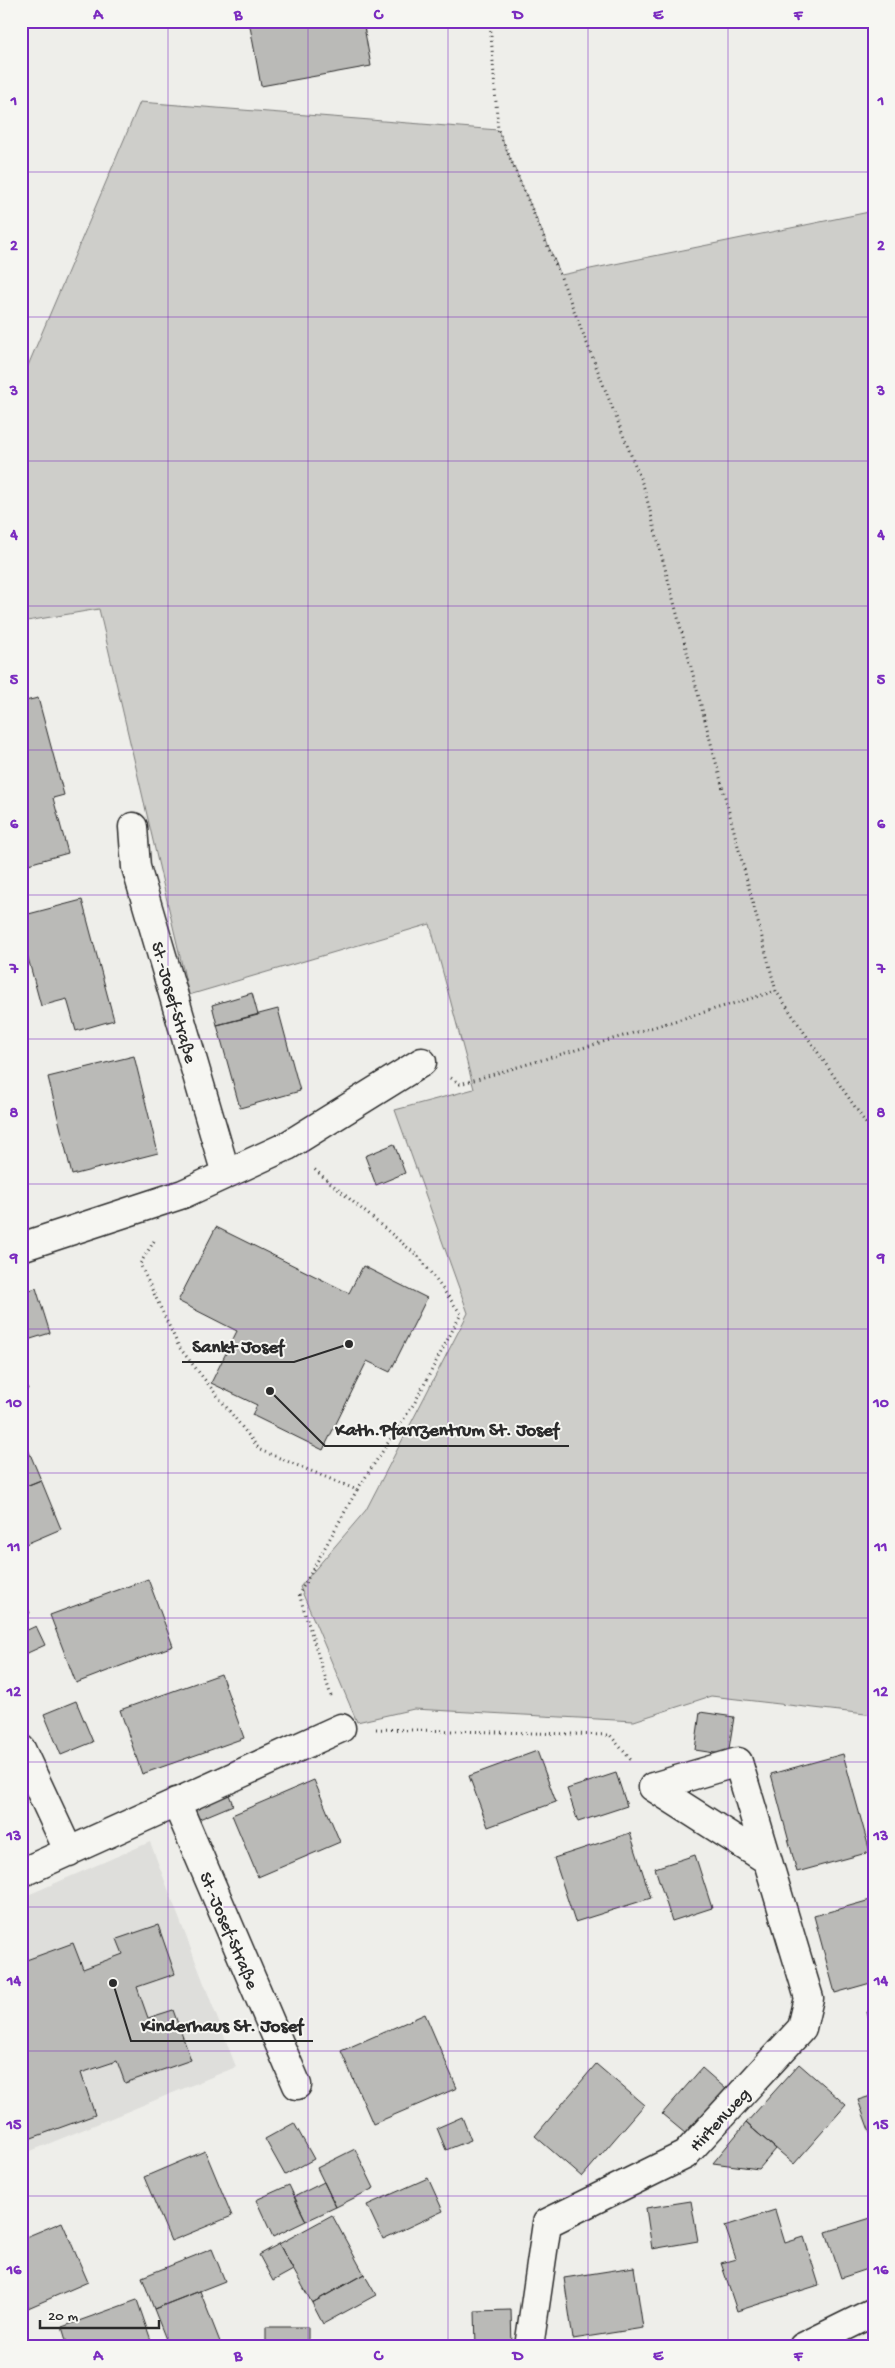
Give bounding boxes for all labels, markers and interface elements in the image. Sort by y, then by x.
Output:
text: A [92,7,104,26]
text: B [233,7,243,26]
text: C [373,7,384,26]
text: D [511,7,524,26]
text: E [653,7,664,26]
text: F [793,7,804,26]
text: 1 [10,93,17,112]
text: 1 [877,93,884,112]
text: 2 [10,238,18,257]
text: 2 [877,238,885,257]
text: 3 [9,383,18,402]
text: 3 [876,383,885,402]
text: 4 [9,527,18,546]
text: 4 [876,527,885,546]
text: 5 [10,672,19,691]
text: 5 [877,672,886,691]
text: 6 [10,816,19,835]
text: 6 [877,816,886,835]
street label: St.-Josef-Straße [145,940,200,1066]
text: 7 [9,961,19,980]
text: 7 [876,961,886,980]
text: 8 [10,1105,19,1124]
text: 8 [877,1105,886,1124]
text: 9 [9,1250,18,1269]
text: 9 [876,1250,885,1269]
callout: Sankt Josef [182,1328,294,1362]
text: Sankt Josef [192,1337,286,1360]
text: 10 [5,1395,22,1414]
text: 10 [872,1395,889,1414]
callout: Kath.Pfarrzentrum St. Josef [325,1412,569,1446]
text: Kath.Pfarrzentrum St. Josef [334,1420,561,1443]
text: 11 [7,1539,20,1558]
text: 11 [874,1539,887,1558]
text: 12 [6,1684,21,1703]
text: 12 [873,1684,888,1703]
text: 13 [6,1828,21,1847]
text: 13 [873,1828,888,1847]
street label: St.-Josef-Straße [194,1869,262,1993]
text: 14 [6,1973,21,1992]
text: 14 [873,1973,888,1992]
callout: Kinderhaus St. Josef [131,2007,313,2041]
text: Kinderhaus St. Josef [140,2016,305,2039]
street label: Hirtenweg [686,2085,756,2157]
text: 15 [6,2117,22,2136]
text: 15 [873,2117,889,2136]
text: 16 [6,2262,22,2281]
text: 16 [873,2262,889,2281]
scale bar [40,2298,159,2330]
text: 20 m [48,2308,78,2326]
text: A [92,2348,104,2367]
text: B [233,2348,243,2367]
text: C [373,2348,384,2367]
text: D [511,2348,524,2367]
text: E [653,2348,664,2367]
text: F [793,2348,804,2367]

